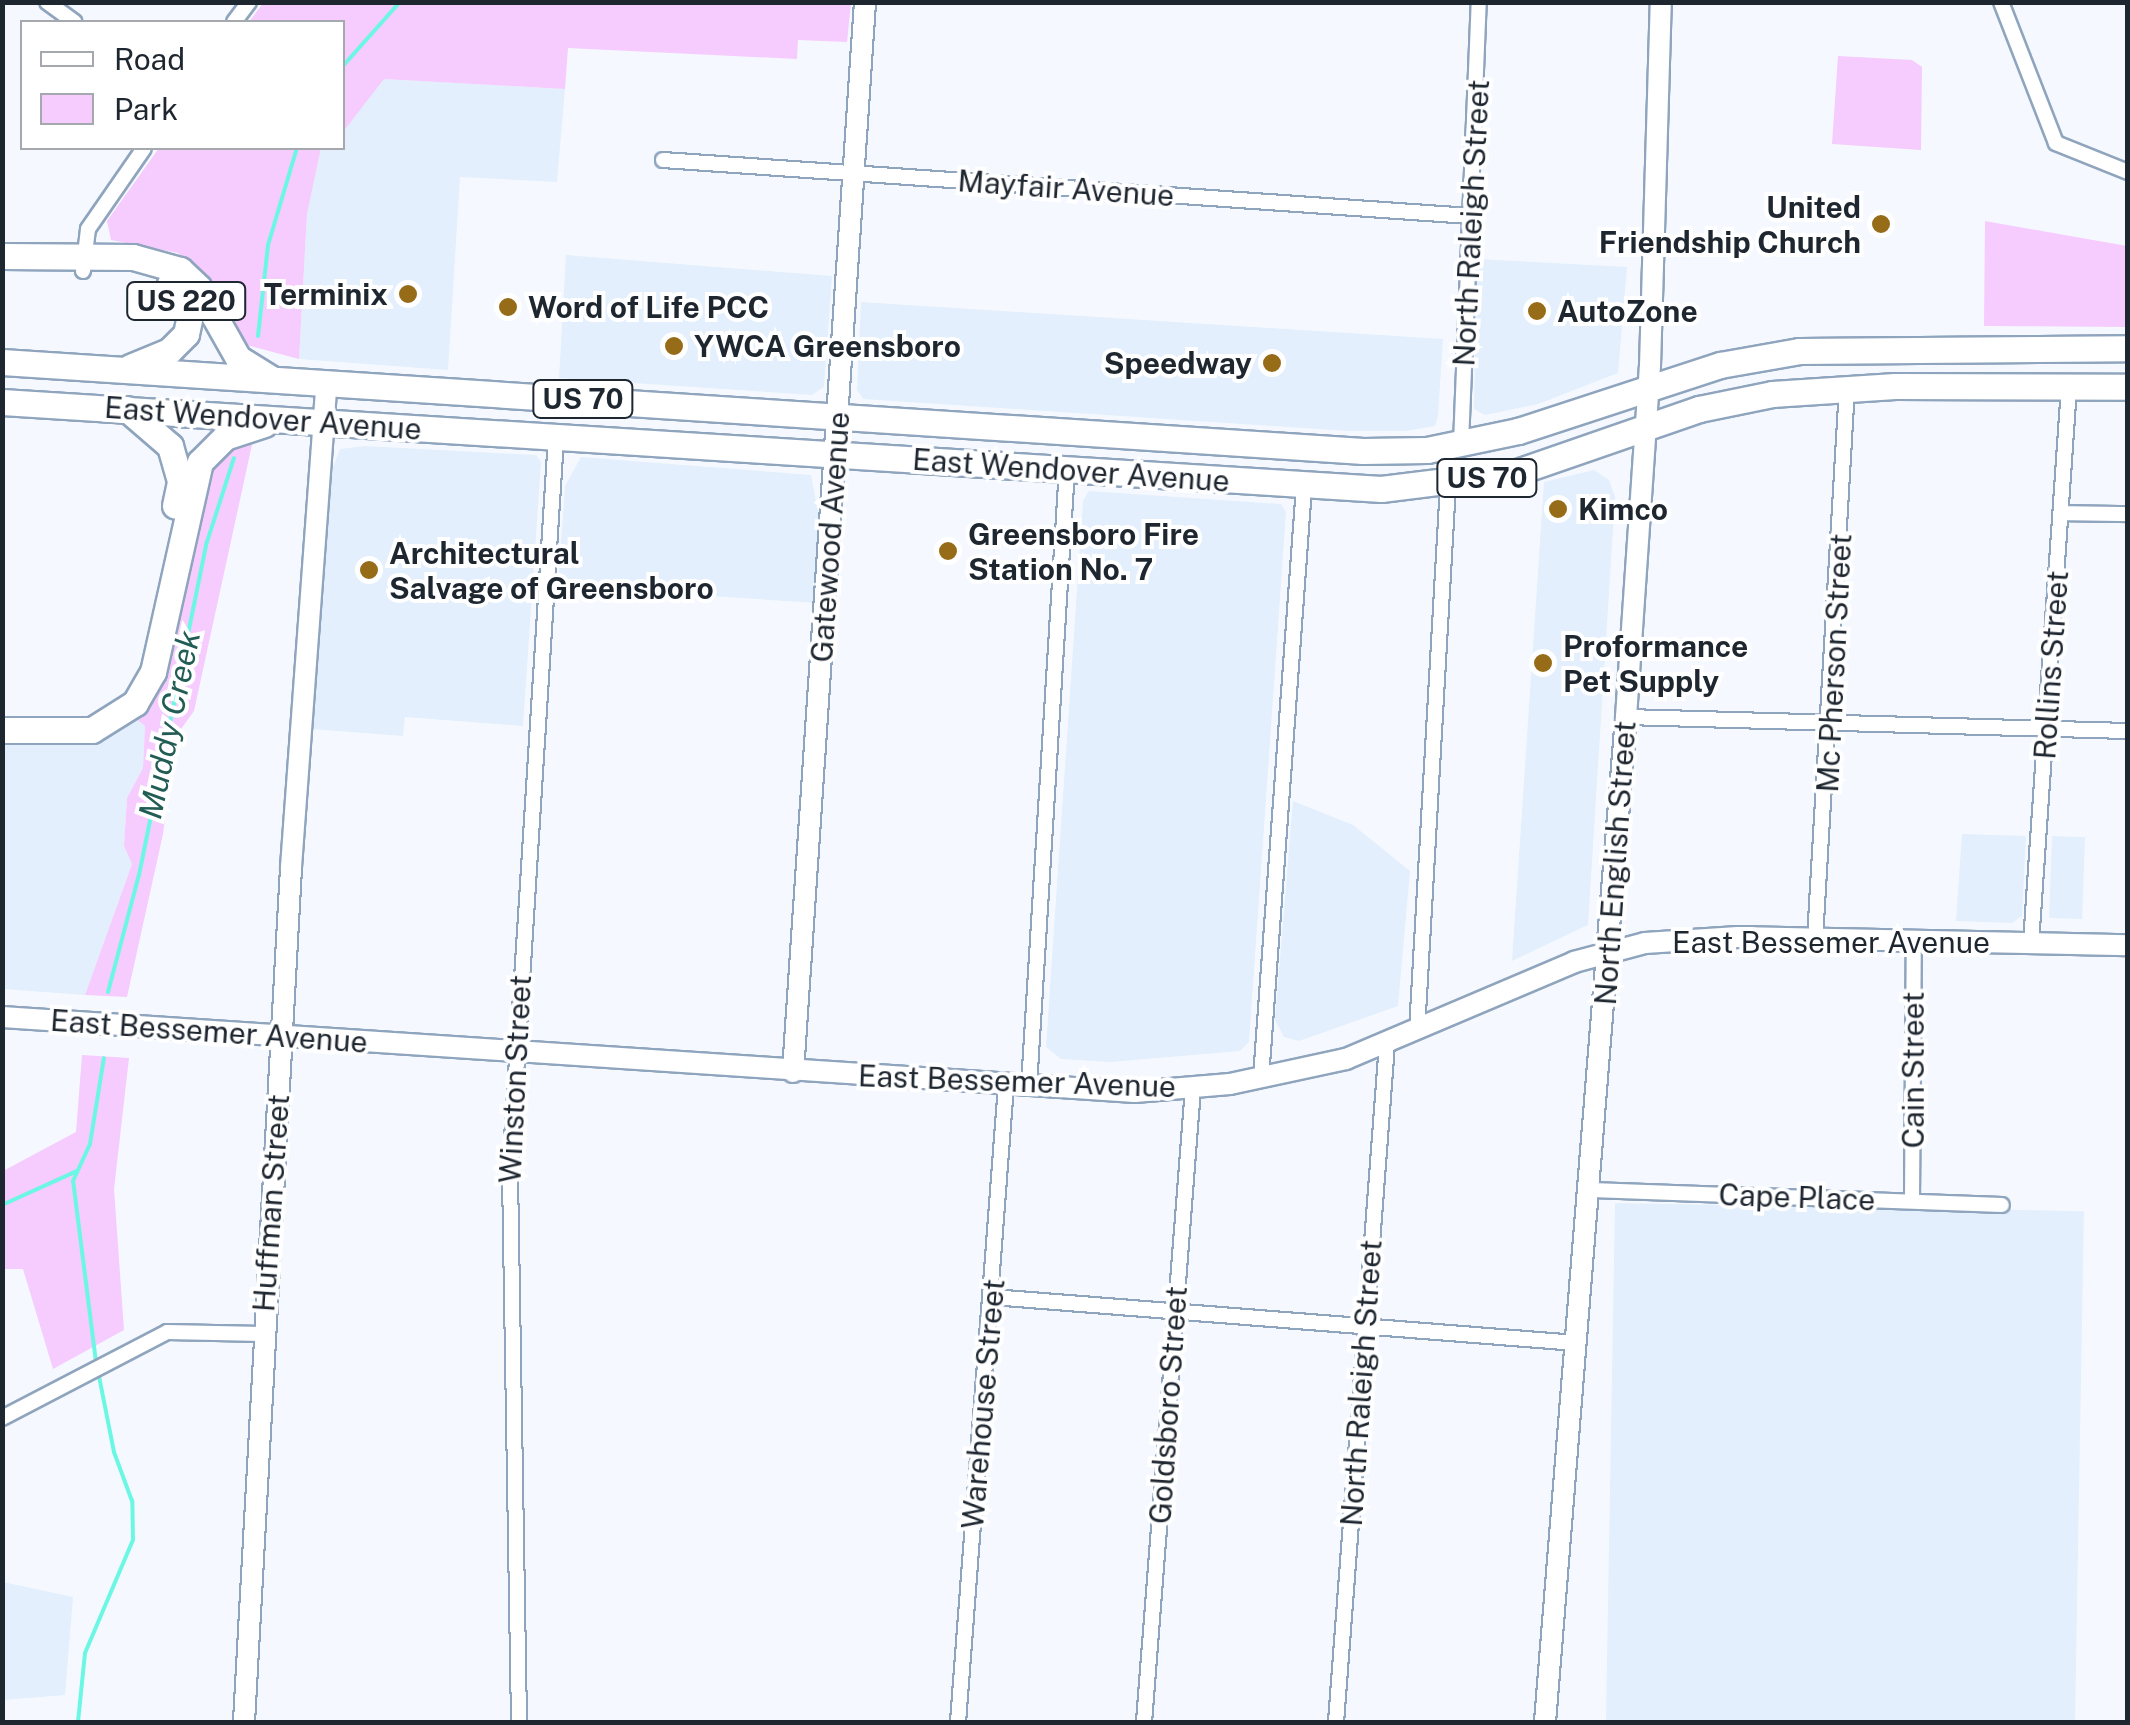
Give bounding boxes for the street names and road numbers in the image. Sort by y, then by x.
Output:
street label: North Raleigh Street [1446,79,1496,367]
street label: Mayfair Avenue [956,162,1176,214]
road number: US 220 [126,278,246,324]
road number: US 70 [530,376,636,422]
street label: East Wendover Avenue [103,389,423,447]
street label: Gatewood Avenue [803,410,857,664]
street label: East Wendover Avenue [911,441,1231,499]
road number: US 70 [1434,455,1540,501]
street label: Mc Pherson Street [1809,533,1859,793]
street label: Rollins Street [2026,569,2076,761]
street label: North English Street [1587,720,1643,1006]
street label: East Bessemer Avenue [1672,924,1990,960]
street label: Winston Street [492,974,538,1184]
street label: Cain Street [1895,992,1931,1148]
street label: East Bessemer Avenue [49,1002,369,1060]
street label: East Bessemer Avenue [857,1057,1177,1105]
street label: Huffman Street [245,1093,297,1313]
street label: Cape Place [1718,1176,1876,1218]
street label: North Raleigh Street [1333,1239,1389,1527]
street label: Warehouse Street [954,1277,1012,1531]
street label: Goldsboro Street [1142,1285,1194,1525]

